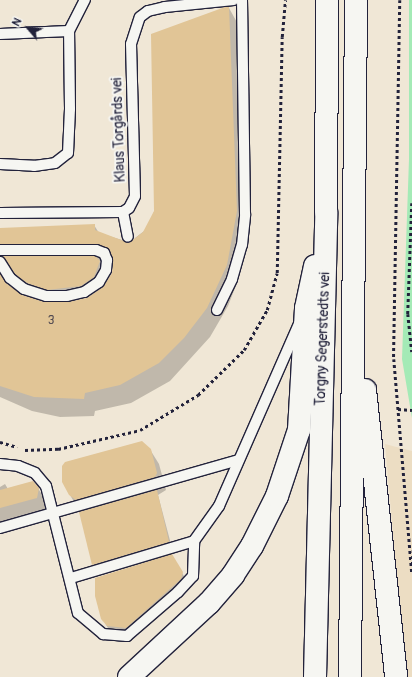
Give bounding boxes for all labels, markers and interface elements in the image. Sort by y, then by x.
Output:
north arrow [8,8,48,48]
text: N [9,16,24,28]
street label: Klaus Torgårds vei [109,77,129,183]
street label: Torgny Segerstedts vei [312,272,334,406]
house number: 3 [48,314,54,328]

